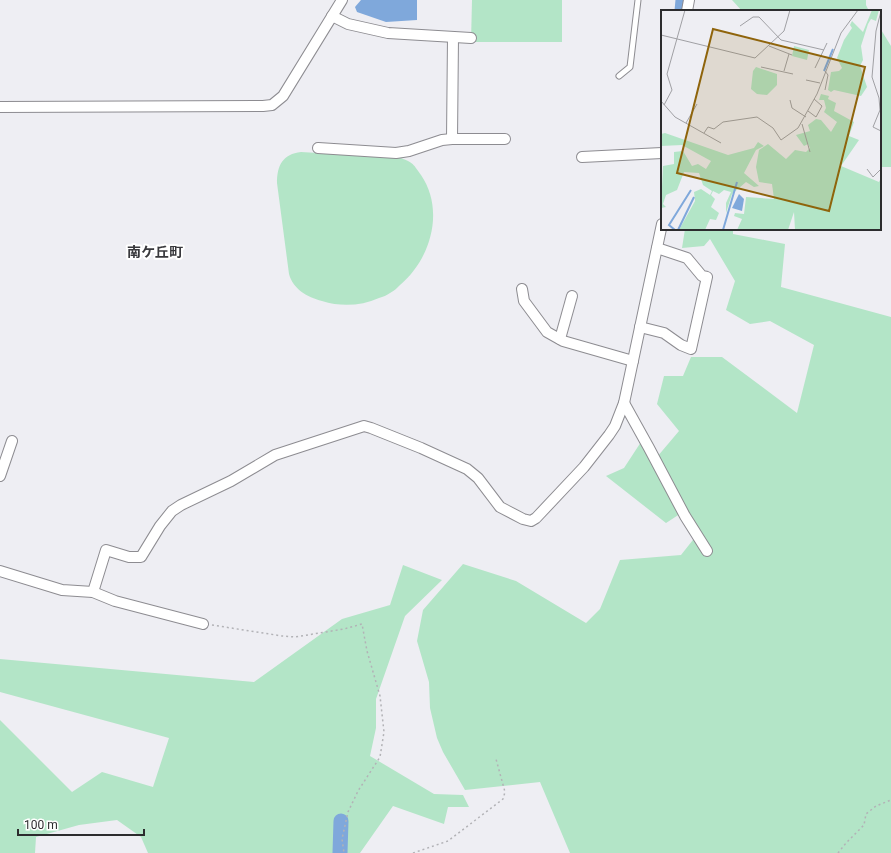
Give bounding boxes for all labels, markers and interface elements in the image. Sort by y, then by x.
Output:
inset map [661,10,881,230]
district label: 南ケ丘町 [127,244,183,260]
scale bar [18,811,144,837]
text: 100 m [24,818,58,832]

